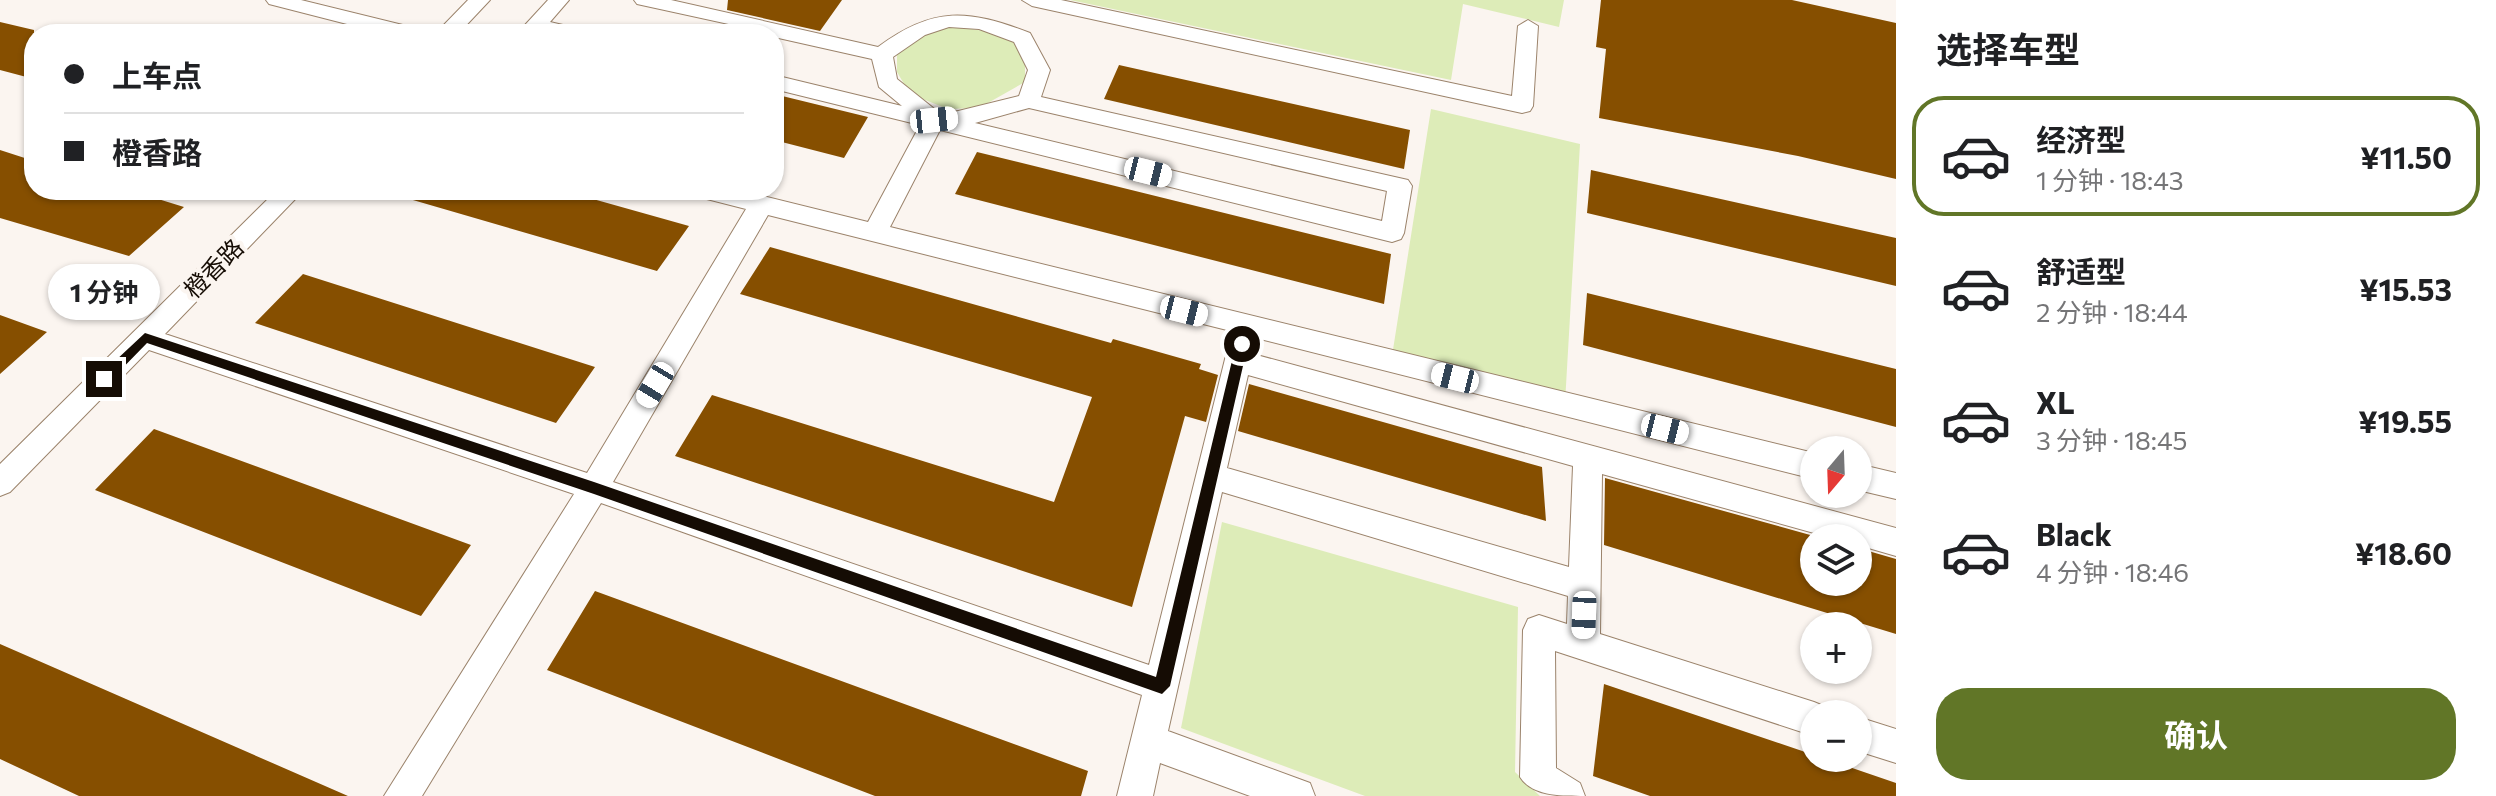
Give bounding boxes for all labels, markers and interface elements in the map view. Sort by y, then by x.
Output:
text: 选择车型 [1936,26,2080,70]
text: 上车点 [112,56,202,93]
car [909,106,959,134]
icon: car [1940,120,2012,192]
text: 经济型 [2036,120,2126,157]
text: 橙香路 [112,133,202,170]
text: ¥11.50 [2360,138,2452,175]
car [1122,155,1174,189]
text: 1 分钟 · 18:43 [2036,164,2184,195]
street label: 橙香路 [177,232,249,304]
icon: car [1940,252,2012,324]
text: 舒适型 [2036,252,2126,289]
callout: 1 分钟 [48,263,160,319]
text: ¥15.53 [2359,270,2452,307]
text: 1 分钟 [70,276,138,307]
car [1158,294,1210,328]
text: 2 分钟 · 18:44 [2036,296,2188,327]
route start [1224,326,1260,362]
car [632,358,678,412]
route end [86,361,122,397]
car [1429,361,1481,395]
text: XL [2036,383,2075,420]
icon: car [1940,384,2012,456]
text: ¥19.55 [2358,402,2452,439]
car [1639,412,1691,446]
text: 3 分钟 · 18:45 [2036,424,2187,455]
north arrow [1800,436,1872,508]
map controls [1800,436,1872,772]
text: Black [2036,515,2112,552]
icon: car [1940,516,2012,588]
button: layers [1800,524,1872,596]
text: ¥18.60 [2355,534,2452,571]
text: 4 分钟 · 18:46 [2036,556,2189,587]
car [1571,591,1597,639]
button: + [1800,612,1872,684]
button: 确认 [1936,688,2456,780]
button: − [1800,700,1872,772]

